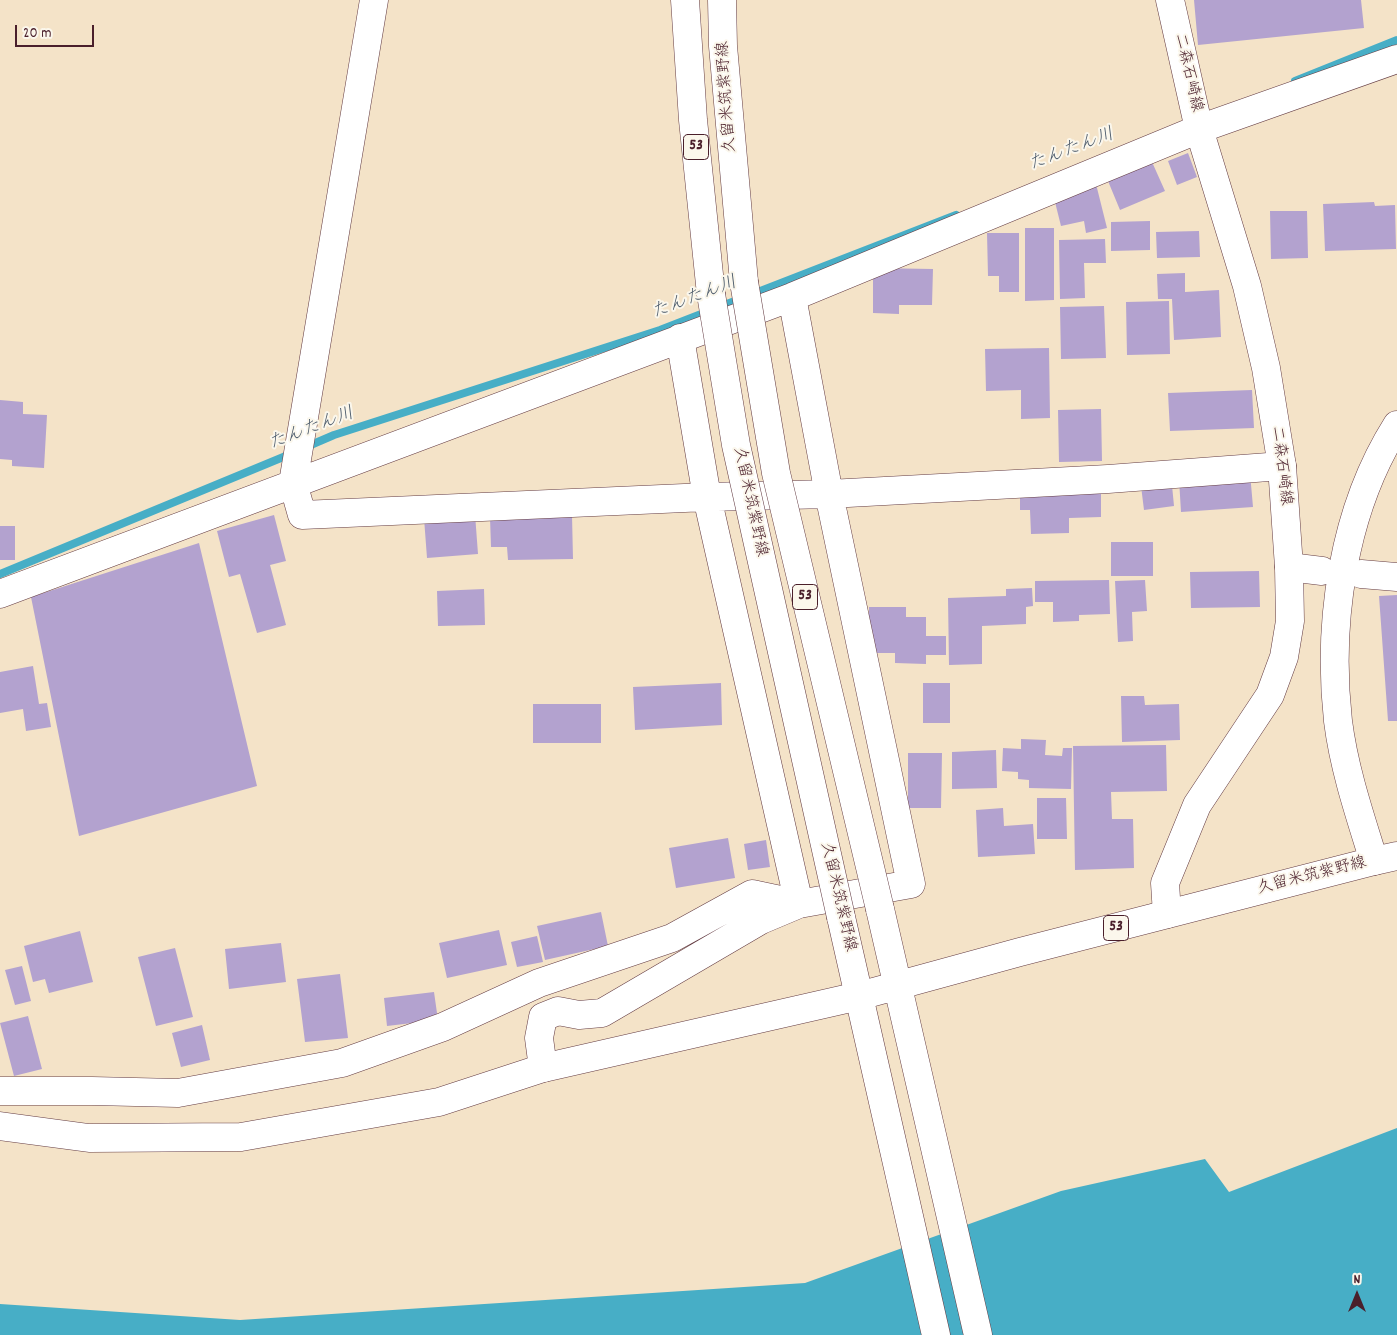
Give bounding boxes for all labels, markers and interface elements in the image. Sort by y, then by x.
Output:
scale bar [18,15,96,47]
text: 20 m [23,23,51,45]
street label: 二森石崎線 [1169,32,1205,114]
street label: 久留米筑紫野線 [715,40,741,154]
water label: たんたん川 [1026,125,1118,177]
road number: 53 [684,134,708,160]
water label: たんたん川 [649,273,741,325]
water label: たんたん川 [266,404,358,456]
street label: 二森石崎線 [1266,425,1294,507]
street label: 久留米筑紫野線 [728,445,770,559]
road number: 53 [792,584,818,610]
street label: 久留米筑紫野線 [815,840,859,954]
street label: 久留米筑紫野線 [1255,854,1369,900]
road number: 53 [1104,916,1128,940]
north arrow [1332,1270,1382,1320]
text: N [1354,1270,1360,1290]

